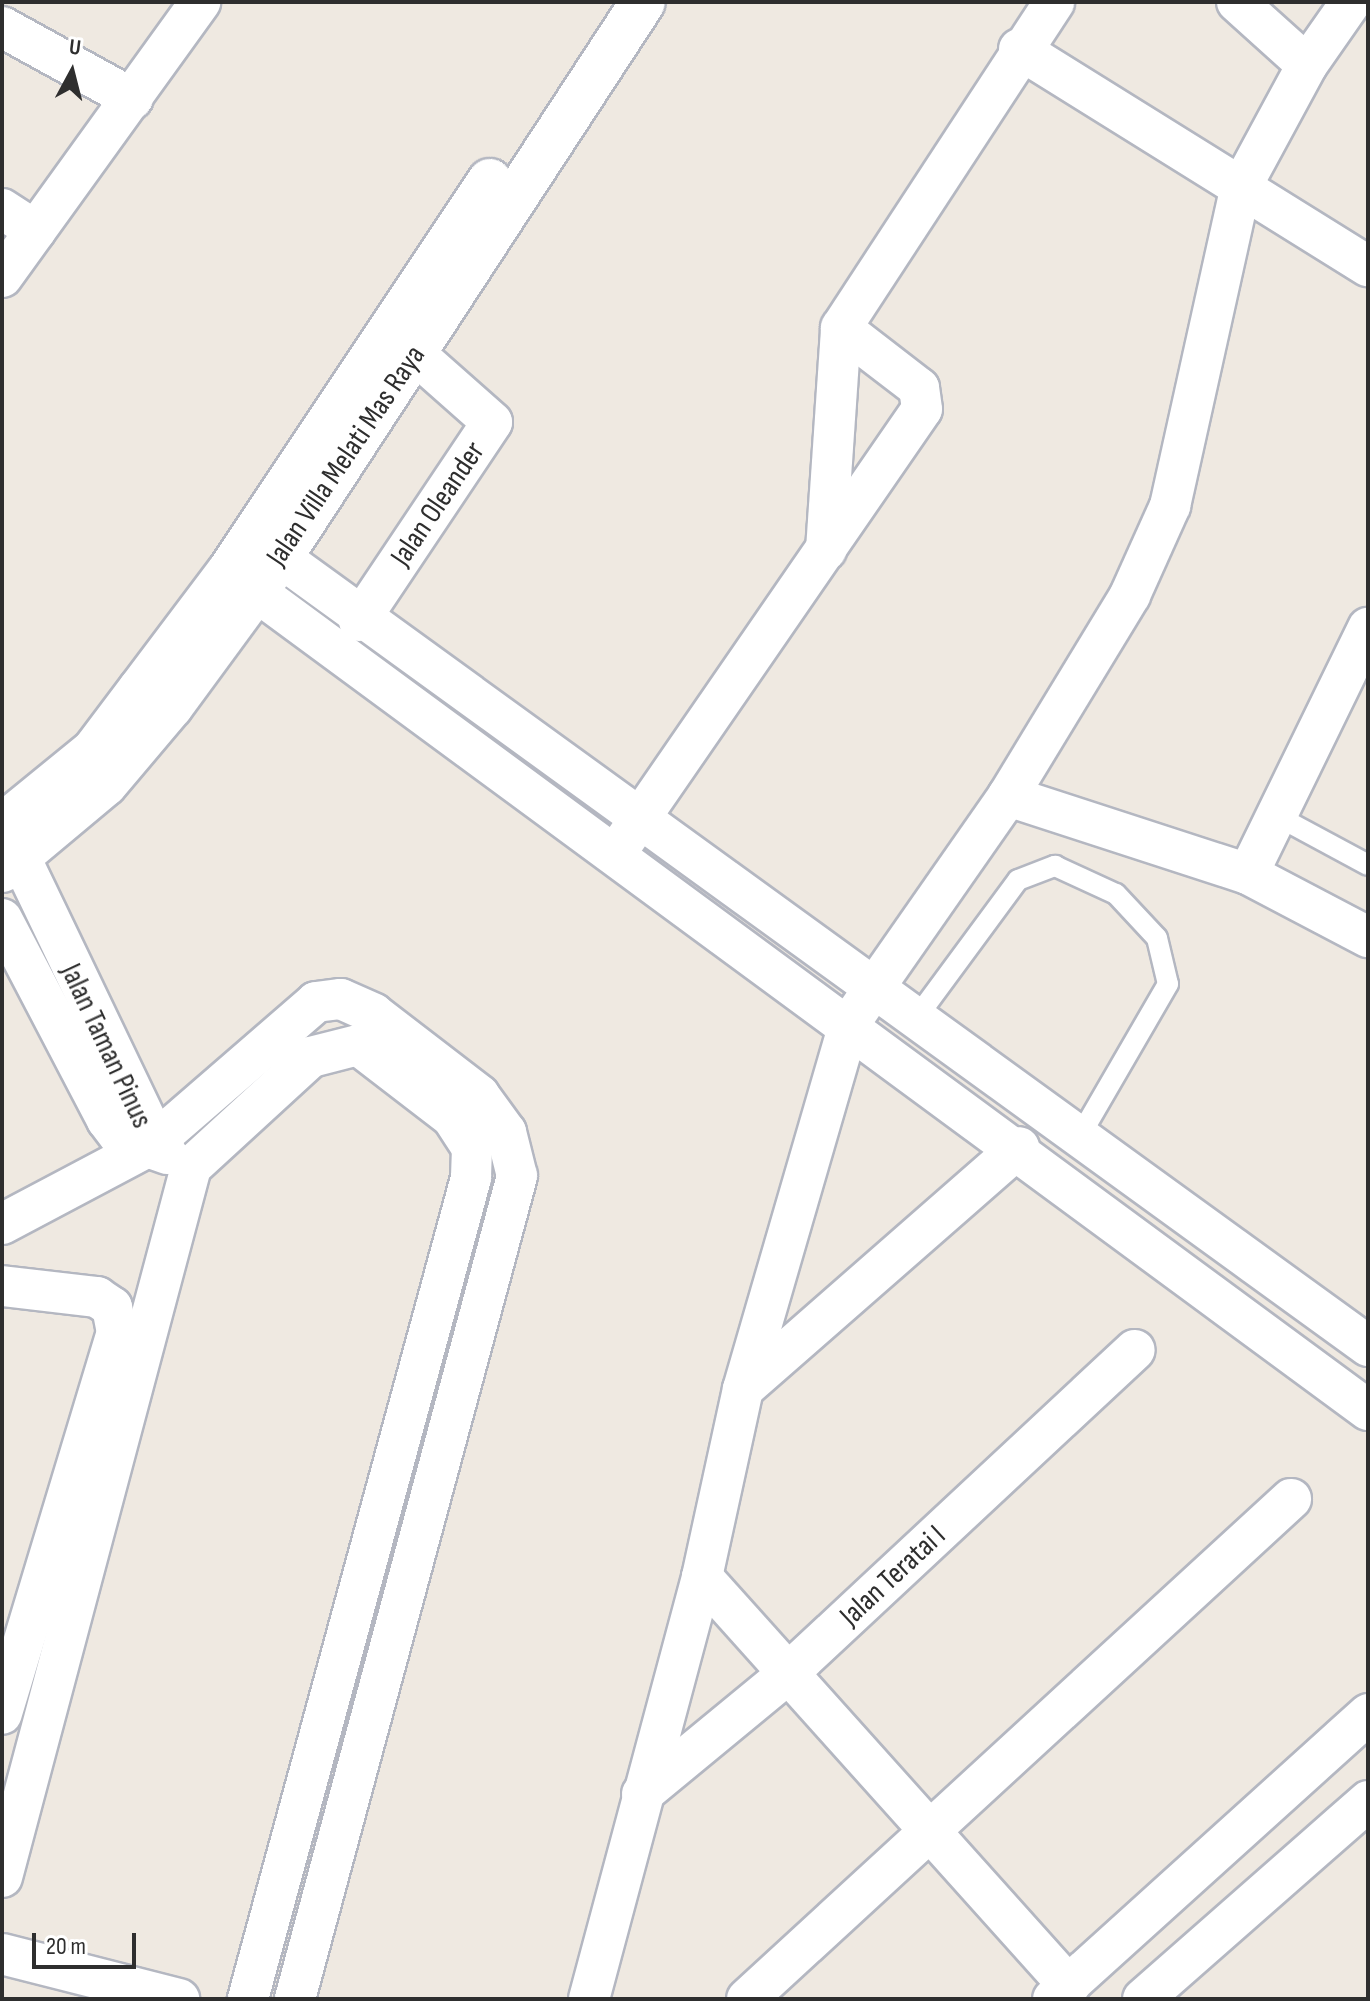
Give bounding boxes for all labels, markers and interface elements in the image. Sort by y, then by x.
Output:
north arrow [32,32,112,112]
text: U [68,34,82,62]
street label: Jalan Villa Melati Mas Raya [259,339,433,573]
street label: Jalan Oleander [383,435,493,573]
street label: Jalan Taman Pinus [52,958,160,1134]
street label: Jalan Teratai I [833,1518,953,1634]
scale bar [36,1917,140,1967]
text: 20 m [46,1932,86,1961]

